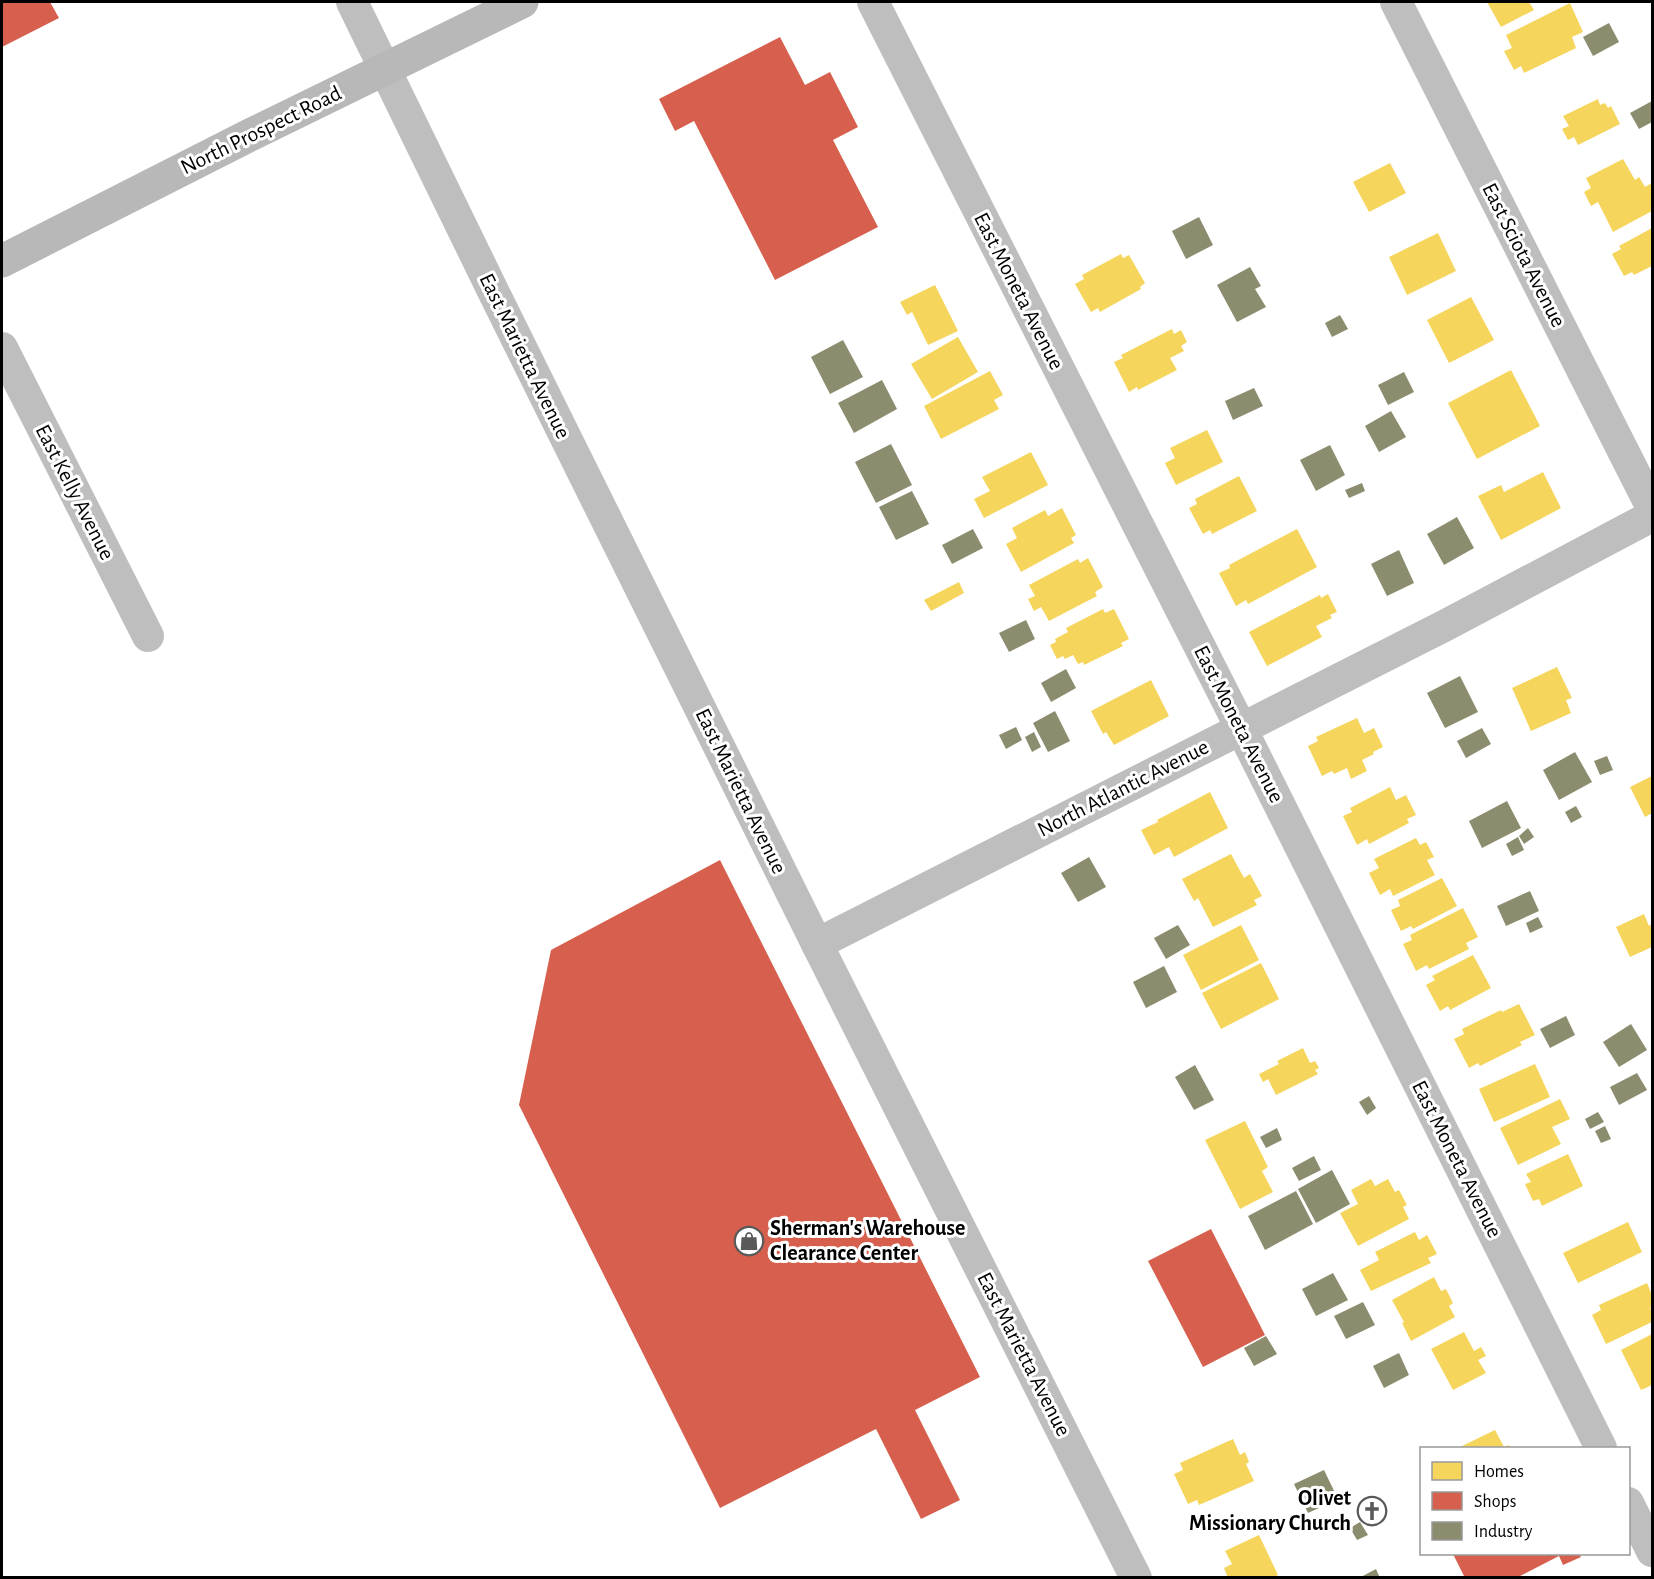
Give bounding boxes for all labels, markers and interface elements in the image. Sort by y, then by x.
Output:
street label: North Prospect Road [177,82,345,178]
street label: East Sciota Avenue [1478,179,1570,331]
street label: East Moneta Avenue [970,209,1068,373]
street label: East Marietta Avenue [475,270,575,442]
street label: East Kelly Avenue [31,421,119,563]
street label: East Moneta Avenue [1190,642,1288,806]
street label: East Marietta Avenue [691,705,791,877]
street label: North Atlantic Avenue [1034,735,1212,841]
street label: East Moneta Avenue [1408,1077,1506,1241]
place label: Sherman's Warehouse Clearance Center [770,1217,965,1264]
shop icon: Sherman's Warehouse Clearance Center [733,1225,765,1257]
street label: East Marietta Avenue [973,1268,1075,1440]
legend [1420,1447,1630,1555]
text: Homes [1474,1463,1524,1481]
place label: Olivet Missionary Church [1189,1487,1352,1535]
text: Shops [1474,1493,1516,1511]
church icon: Olivet Missionary Church [1356,1495,1388,1527]
text: Industry [1474,1523,1533,1541]

